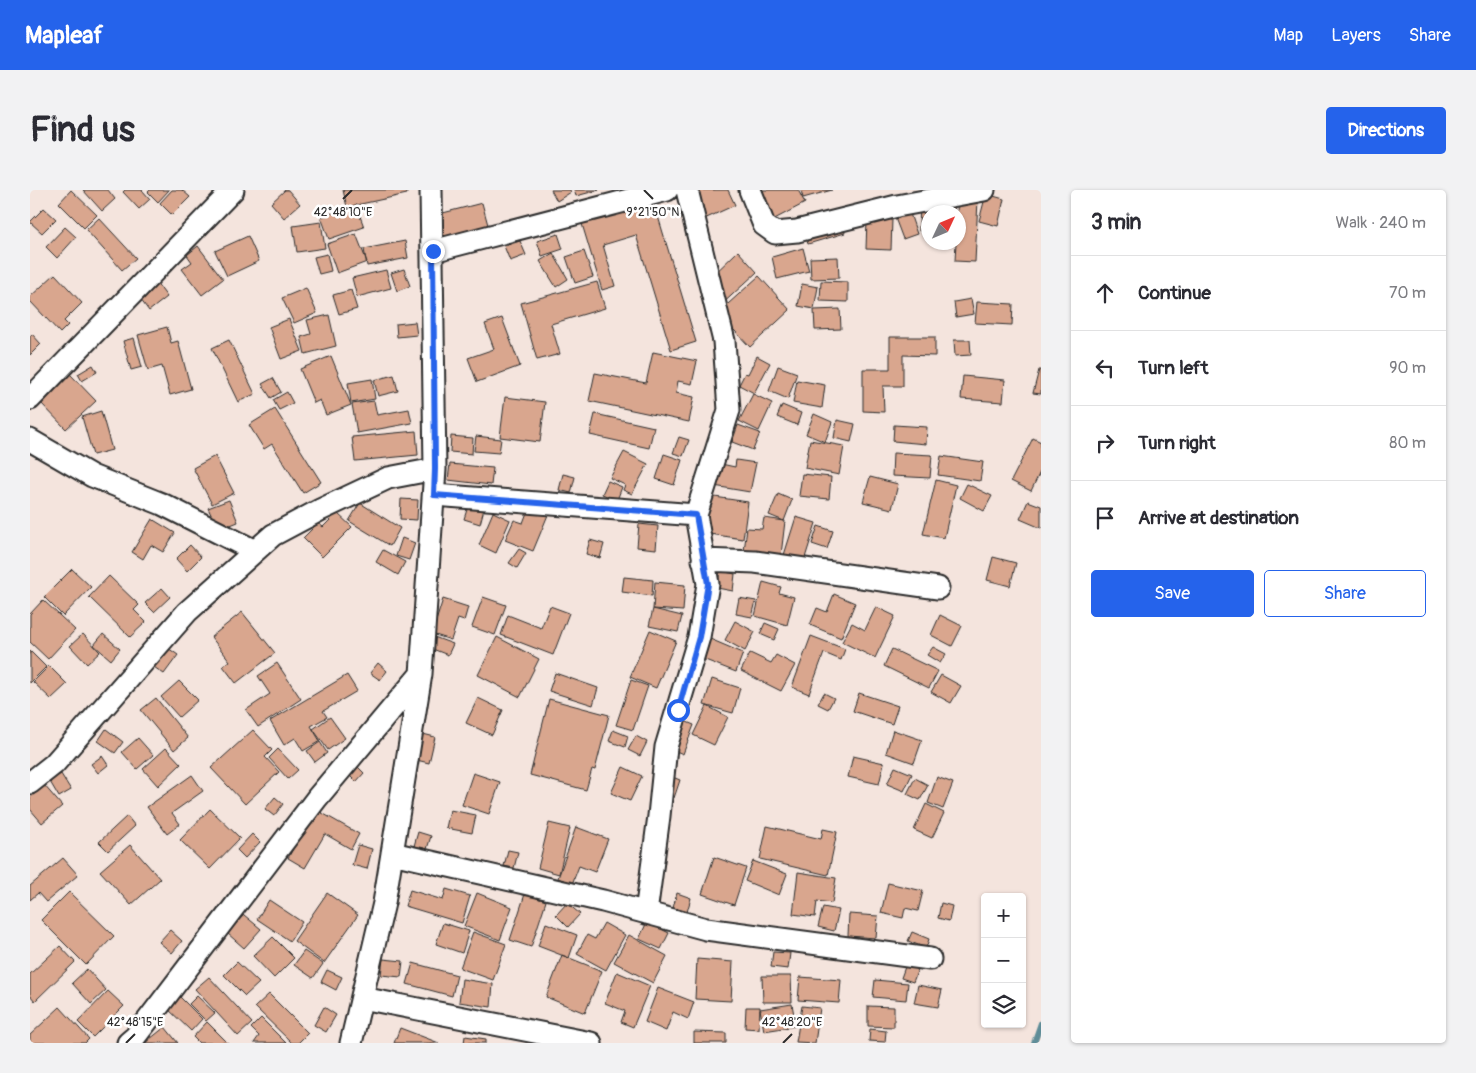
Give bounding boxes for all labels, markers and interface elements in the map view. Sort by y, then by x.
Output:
text: Mapleaf [25,21,103,50]
text: Map [1274,24,1303,47]
text: Layers [1331,24,1381,47]
text: Share [1409,24,1451,47]
button: Directions [1326,107,1446,154]
text: Find us [30,108,135,152]
text: 42°48'10"E [314,205,372,220]
text: 9°21'50"N [627,205,679,220]
north arrow [921,205,966,250]
text: 3 min [1091,209,1141,236]
text: Walk · 240 m [1335,213,1426,233]
route end [422,240,445,263]
icon: ahead [1091,279,1119,307]
text: Continue [1138,281,1211,305]
text: 70 m [1389,283,1426,303]
icon: left [1091,354,1119,382]
text: Turn left [1138,356,1208,380]
text: 90 m [1389,358,1426,378]
icon: right [1091,429,1119,457]
text: Turn right [1138,431,1216,455]
text: 80 m [1389,433,1426,453]
icon: arrive [1091,504,1119,532]
text: Arrive at destination [1138,506,1299,530]
button: Save [1091,570,1254,617]
button: Share [1264,570,1426,617]
route start [667,699,690,722]
map controls [981,893,1026,1028]
button: + [981,893,1026,938]
button: − [981,938,1026,983]
button: layers [981,983,1026,1028]
text: 42°48'15"E [107,1015,163,1030]
text: 42°48'20"E [762,1015,822,1030]

